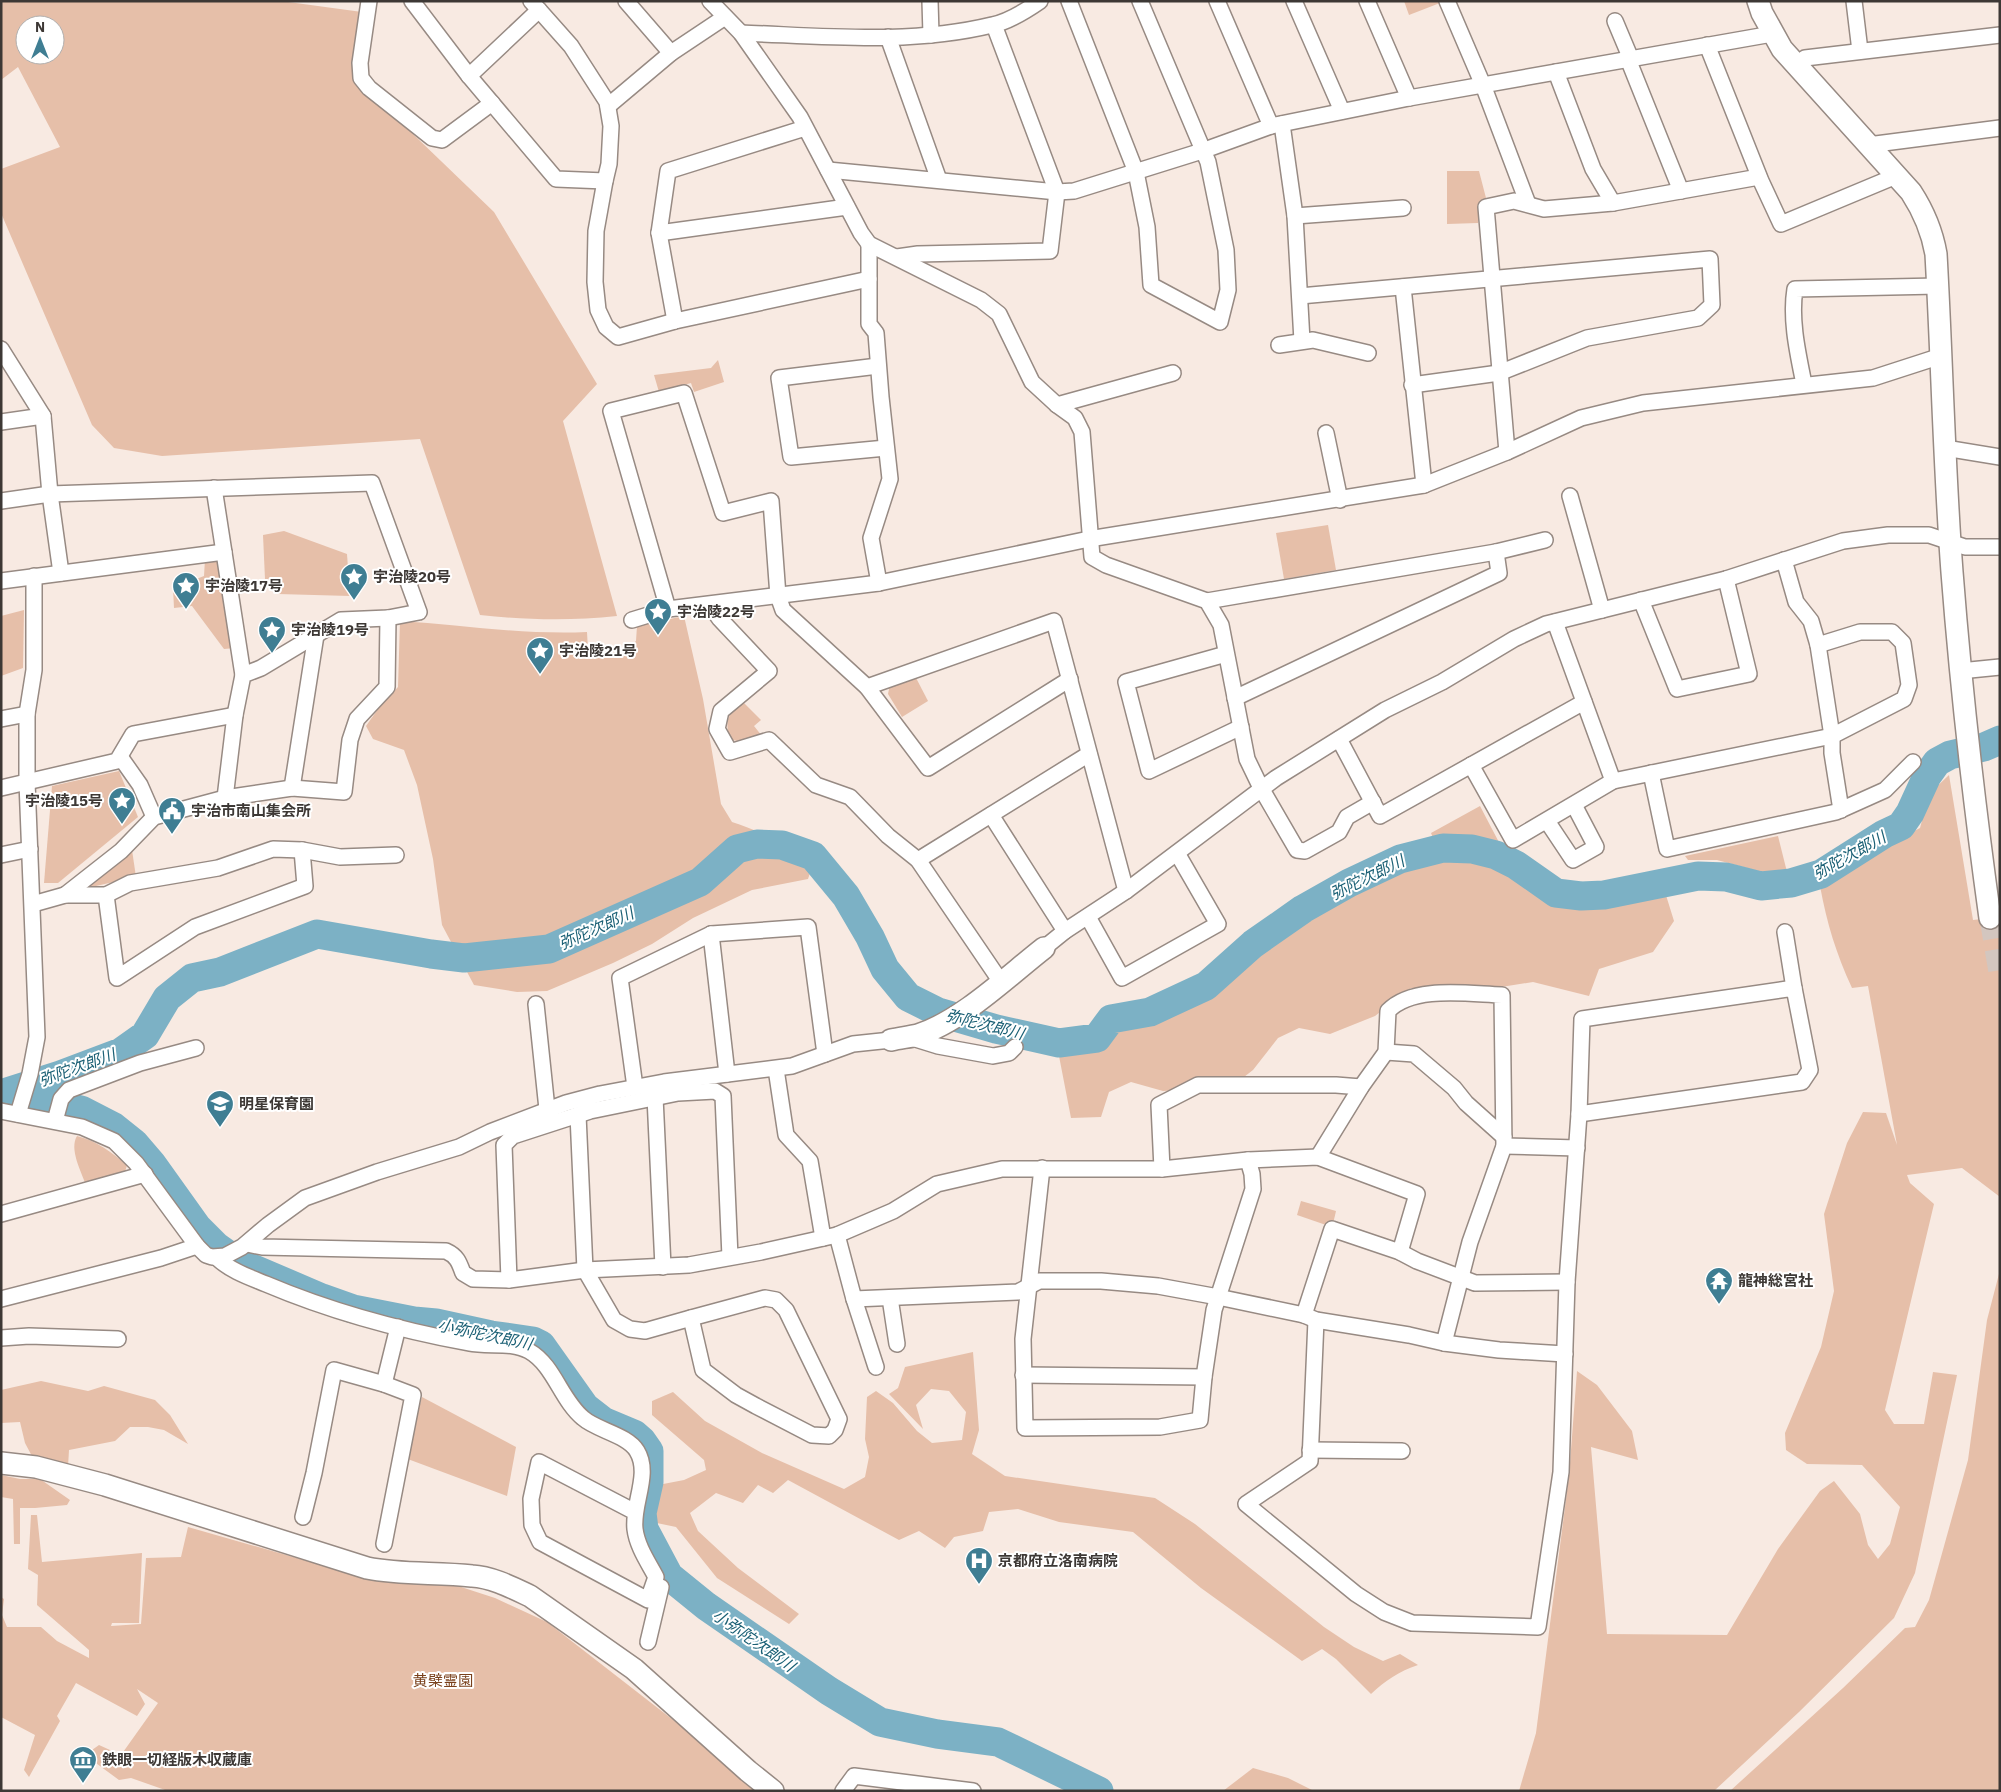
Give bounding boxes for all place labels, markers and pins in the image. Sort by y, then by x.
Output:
place icon: 宇治陵20号 [339,562,369,601]
place label: 宇治陵20号 [373,567,451,586]
place icon: 宇治陵17号 [171,571,201,610]
place label: 宇治陵17号 [205,576,283,595]
place icon: 宇治陵22号 [643,597,673,636]
place label: 宇治陵22号 [677,602,755,621]
place icon: 宇治陵19号 [257,615,287,654]
place label: 宇治陵19号 [291,620,369,639]
place icon: 宇治陵21号 [525,636,555,675]
place label: 宇治陵21号 [559,641,637,660]
place icon: 宇治陵15号 [107,786,137,825]
place label: 宇治陵15号 [25,791,103,810]
public building icon: 宇治市南山集会所 [157,796,187,835]
place label: 宇治市南山集会所 [191,801,311,820]
school or university icon: 明星保育園 [205,1089,235,1128]
place label: 明星保育園 [239,1094,314,1113]
temple icon: 龍神総宮社 [1704,1266,1734,1305]
place label: 龍神総宮社 [1738,1271,1813,1290]
hospital icon: 京都府立洛南病院 [964,1546,994,1585]
place label: 京都府立洛南病院 [998,1551,1118,1570]
museum icon: 鉄眼一切経版木収蔵庫 [68,1745,98,1784]
place label: 鉄眼一切経版木収蔵庫 [102,1750,252,1769]

